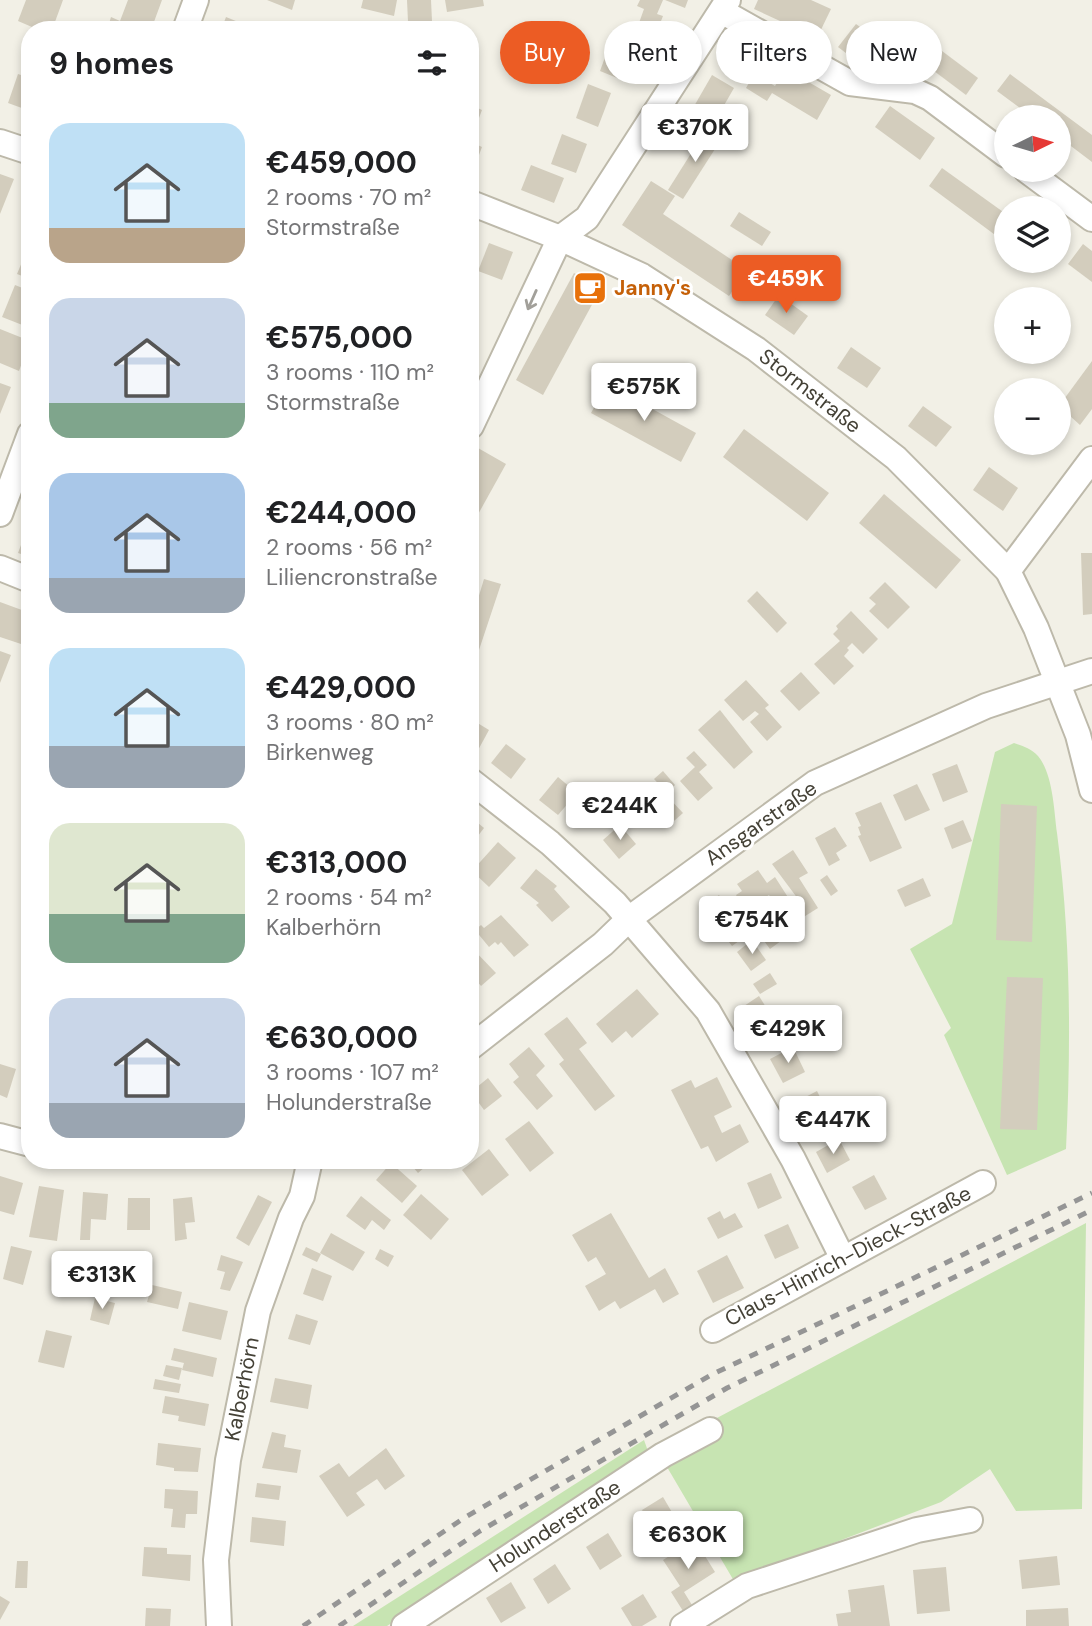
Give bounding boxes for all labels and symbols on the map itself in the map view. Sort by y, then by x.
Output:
pin: €370K [646,104,744,164]
north arrow [994,105,1071,182]
pin: €459K [737,256,835,315]
cafe icon: Janny's [571,269,609,307]
place label: Janny's [614,274,691,302]
one-way arrow [525,289,538,310]
street label: Stormstraße [753,342,867,440]
pin: €575K [595,364,693,423]
street label: Ansgarstraße [700,774,823,872]
pin: €244K [571,782,669,842]
pin: €754K [703,897,801,956]
pin: €429K [739,1006,837,1065]
pin: €447K [784,1096,882,1156]
street label: Claus-Hinrich-Dieck-Straße [720,1179,976,1333]
pin: €313K [53,1252,151,1311]
street label: Kalberhörn [218,1335,266,1443]
street label: Holunderstraße [484,1473,626,1579]
pin: €630K [639,1512,737,1571]

